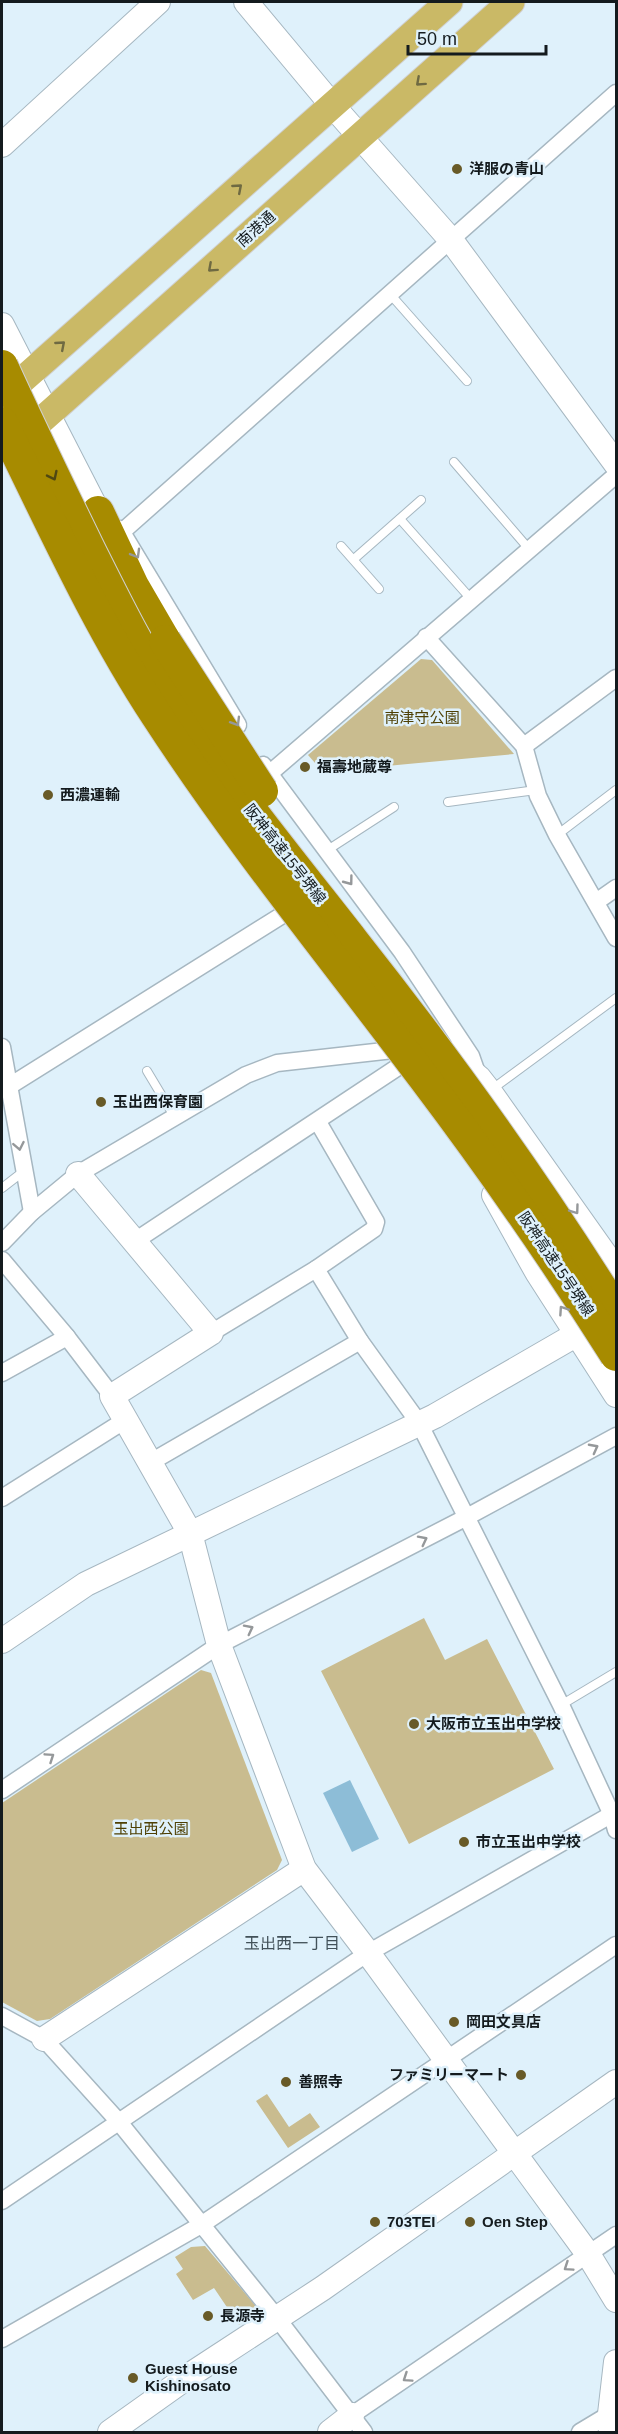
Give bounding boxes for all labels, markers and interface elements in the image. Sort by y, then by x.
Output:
scale bar [408,18,546,56]
text: 50 m [417,29,457,49]
one-way arrow [417,75,427,86]
place label: 洋服の青山 [469,160,544,177]
marker: 洋服の青山 [450,162,464,176]
one-way arrow [232,184,242,195]
street label: 南港通 [233,207,278,250]
one-way arrow [208,261,219,272]
one-way arrow [54,341,65,352]
one-way arrow [46,470,58,481]
one-way arrow [129,548,141,558]
park label: 南津守公園 [384,709,460,726]
one-way arrow [228,716,240,726]
place label: 福壽地蔵尊 [316,758,392,775]
marker: 福壽地蔵尊 [298,760,312,774]
place label: 西濃運輸 [60,786,120,803]
marker: 西濃運輸 [41,788,55,802]
street label: 阪神高速15号堺線 [241,801,330,907]
one-way arrow [342,874,353,885]
place label: 玉出西保育園 [113,1093,203,1110]
marker: 玉出西保育園 [94,1095,108,1109]
one-way arrow [12,1140,25,1150]
one-way arrow [568,1203,579,1214]
street label: 阪神高速15号堺線 [515,1209,597,1319]
one-way arrow [559,1305,570,1316]
one-way arrow [588,1444,599,1455]
one-way arrow [416,1536,427,1547]
one-way arrow [243,1625,253,1636]
place label: 大阪市立玉出中学校 [426,1715,561,1732]
marker: 大阪市立玉出中学校 [407,1717,421,1731]
one-way arrow [44,1753,54,1765]
park label: 玉出西公園 [113,1820,189,1837]
place label: 市立玉出中学校 [476,1833,581,1850]
marker: 市立玉出中学校 [457,1835,471,1849]
district label: 玉出西一丁目 [244,1935,340,1952]
place label: 岡田文具店 [466,2013,541,2030]
marker: 岡田文具店 [447,2015,461,2029]
place label: ファミリーマート [389,2066,509,2083]
marker: ファミリーマート [514,2068,528,2082]
place label: 善照寺 [298,2073,343,2090]
marker: 善照寺 [279,2075,293,2089]
place label: 703TEI [387,2213,435,2230]
place label: Oen Step [482,2213,548,2230]
marker: 703TEI [368,2215,382,2229]
marker: Oen Step [463,2215,477,2229]
one-way arrow [564,2260,575,2271]
place label: 長源寺 [220,2307,265,2324]
marker: 長源寺 [201,2309,215,2323]
place label: Guest House Kishinosato [145,2360,238,2394]
one-way arrow [403,2370,414,2381]
marker: Guest House Kishinosato [126,2371,140,2385]

